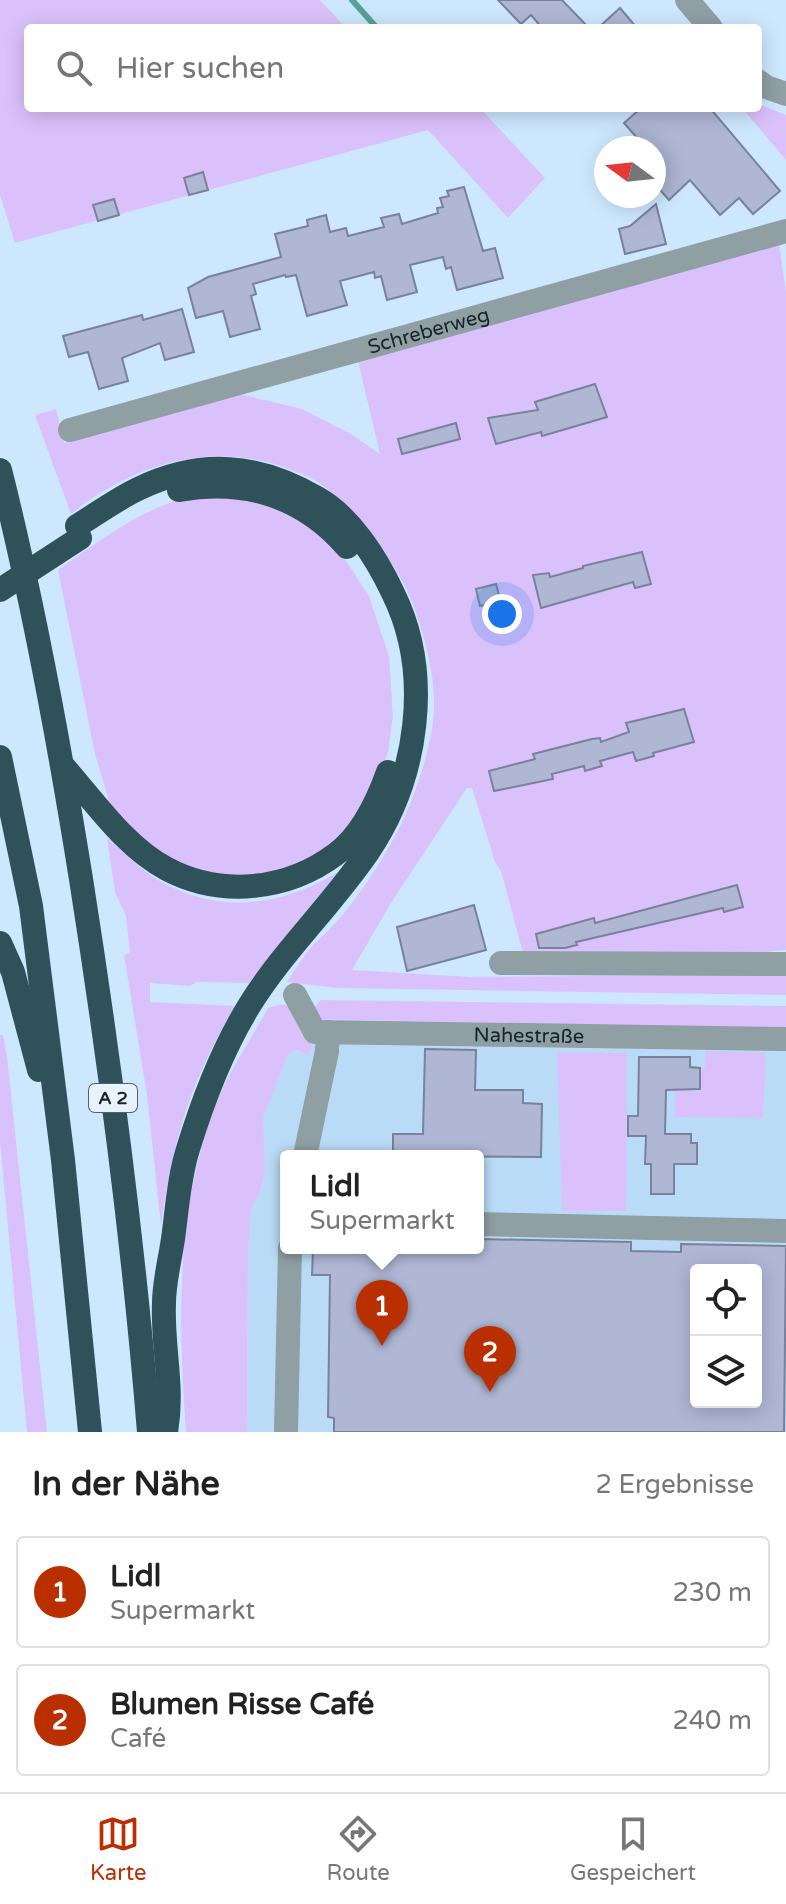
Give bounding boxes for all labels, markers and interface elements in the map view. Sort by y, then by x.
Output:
search box [24,24,762,112]
icon: search [52,46,96,90]
text: Hier suchen [116,50,284,87]
north arrow [594,136,666,208]
street label: Schreberweg [365,303,492,360]
your location [482,594,522,634]
street label: Nahestraße [474,1023,584,1049]
road number: A 2 [89,1084,137,1112]
popup [280,1150,484,1254]
text: Lidl [309,1168,361,1205]
text: Supermarkt [309,1205,455,1236]
map controls [690,1264,762,1408]
button: locate [690,1264,762,1336]
pin: 1 [356,1280,408,1346]
pin: 2 [464,1326,516,1392]
button: layers [690,1336,762,1408]
text: In der Nähe [32,1464,220,1505]
text: 2 Ergebnisse [595,1469,754,1500]
text: Lidl [110,1558,161,1595]
text: 1 [52,1577,68,1608]
text: 230 m [672,1577,752,1608]
text: Supermarkt [110,1595,255,1626]
text: Blumen Risse Café [110,1686,374,1723]
text: 2 [52,1705,68,1736]
text: 240 m [672,1705,752,1736]
text: Café [110,1723,166,1754]
tab: Karte [90,1812,146,1886]
tab: Route [327,1812,390,1886]
tab: Gespeichert [570,1812,696,1886]

